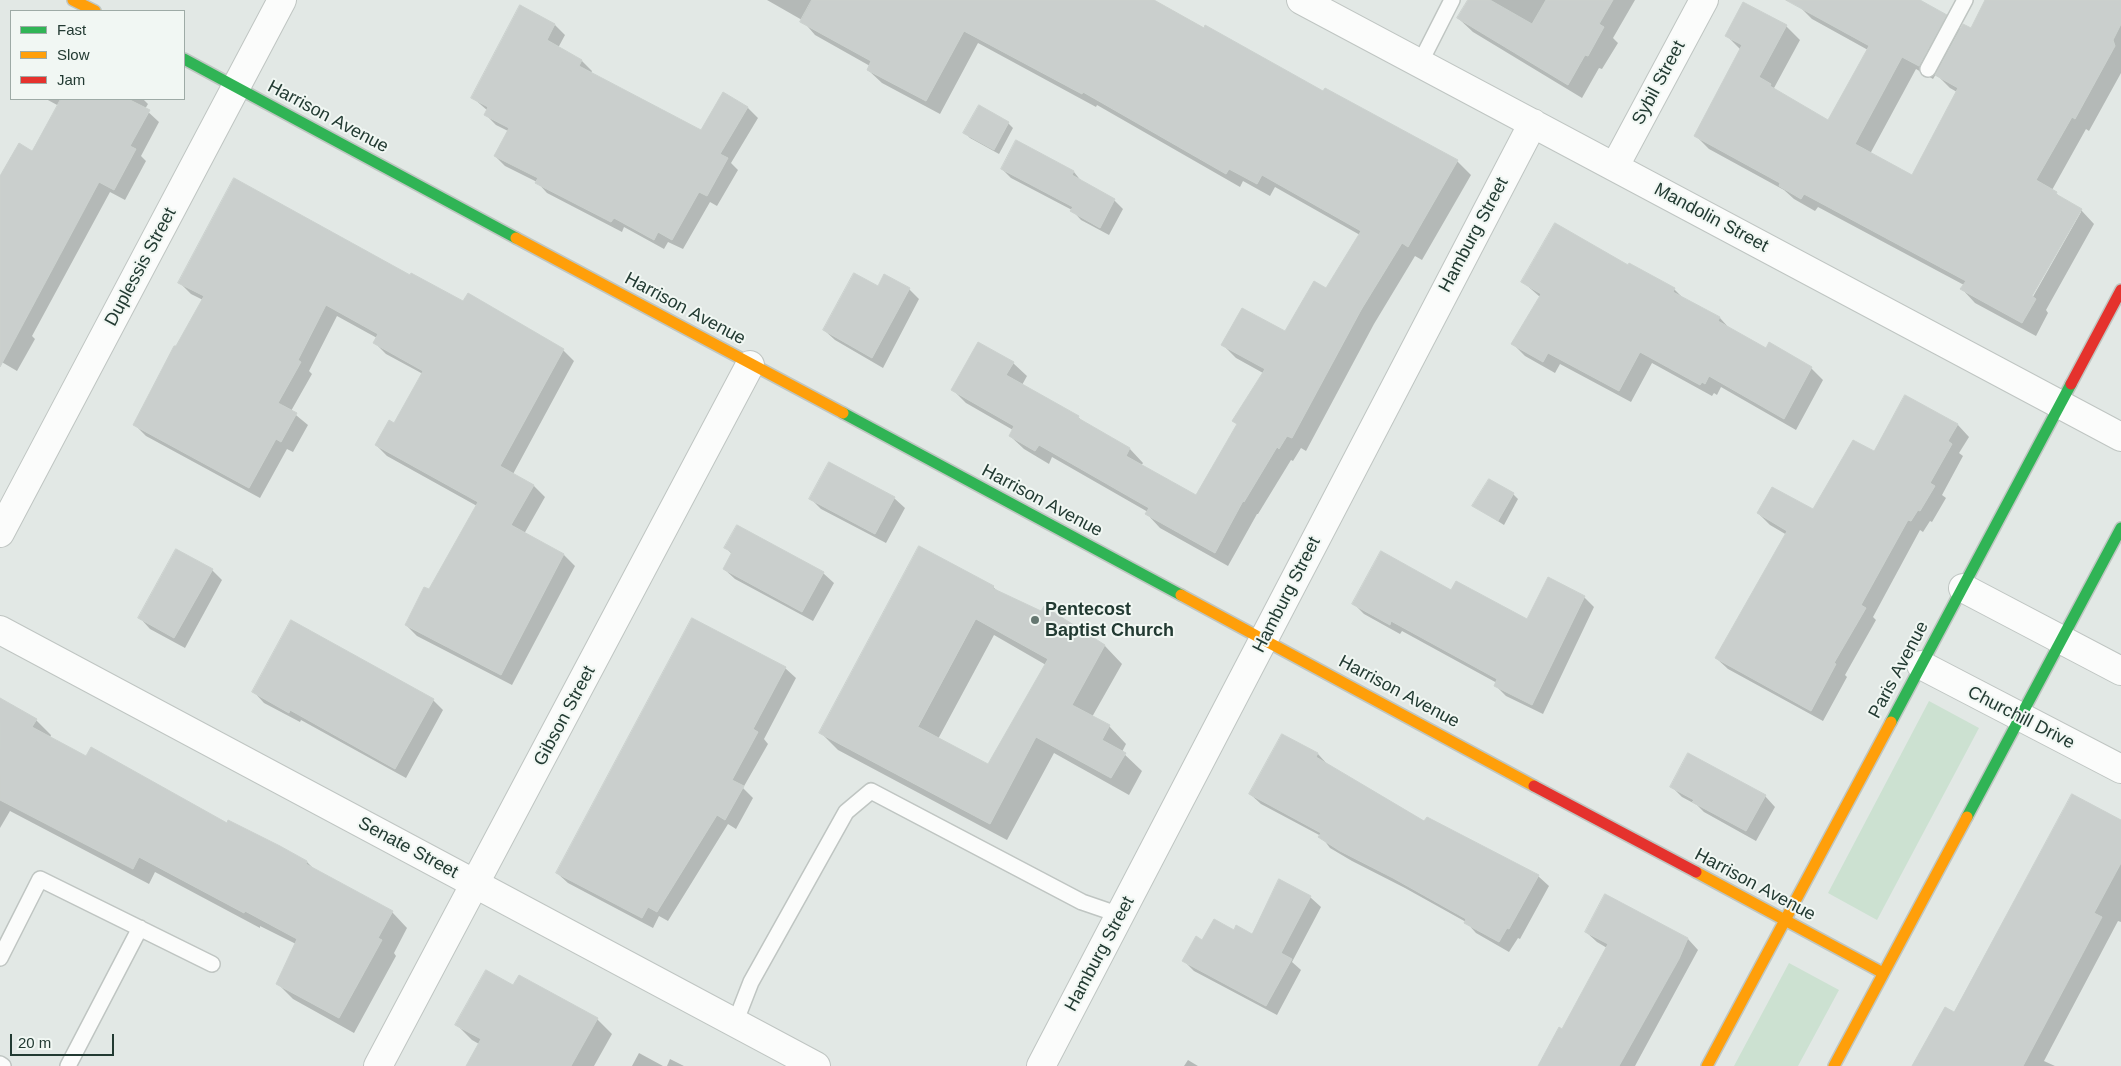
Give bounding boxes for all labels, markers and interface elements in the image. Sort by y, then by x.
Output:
legend [10,10,185,100]
text: Fast [57,21,86,38]
street label: Sybil Street [1628,37,1690,129]
text: Slow [57,46,90,63]
text: Jam [57,71,85,88]
street label: Harrison Avenue [264,76,392,158]
street label: Hamburg Street [1435,174,1513,296]
street label: Mandolin Street [1650,179,1772,257]
street label: Duplessis Street [101,204,181,330]
street label: Harrison Avenue [621,268,749,350]
street label: Harrison Avenue [978,460,1106,542]
street label: Hamburg Street [1249,533,1325,657]
place label: Pentecost Baptist Church [1045,599,1174,642]
marker: Pentecost Baptist Church [1029,614,1041,626]
street label: Paris Avenue [1864,618,1934,722]
street label: Harrison Avenue [1335,651,1463,733]
street label: Gibson Street [530,662,600,770]
street label: Churchill Drive [1964,682,2078,754]
street label: Senate Street [354,813,462,883]
street label: Harrison Avenue [1691,844,1819,926]
street label: Hamburg Street [1061,893,1139,1015]
scale bar [12,1024,116,1056]
text: 20 m [18,1034,51,1051]

